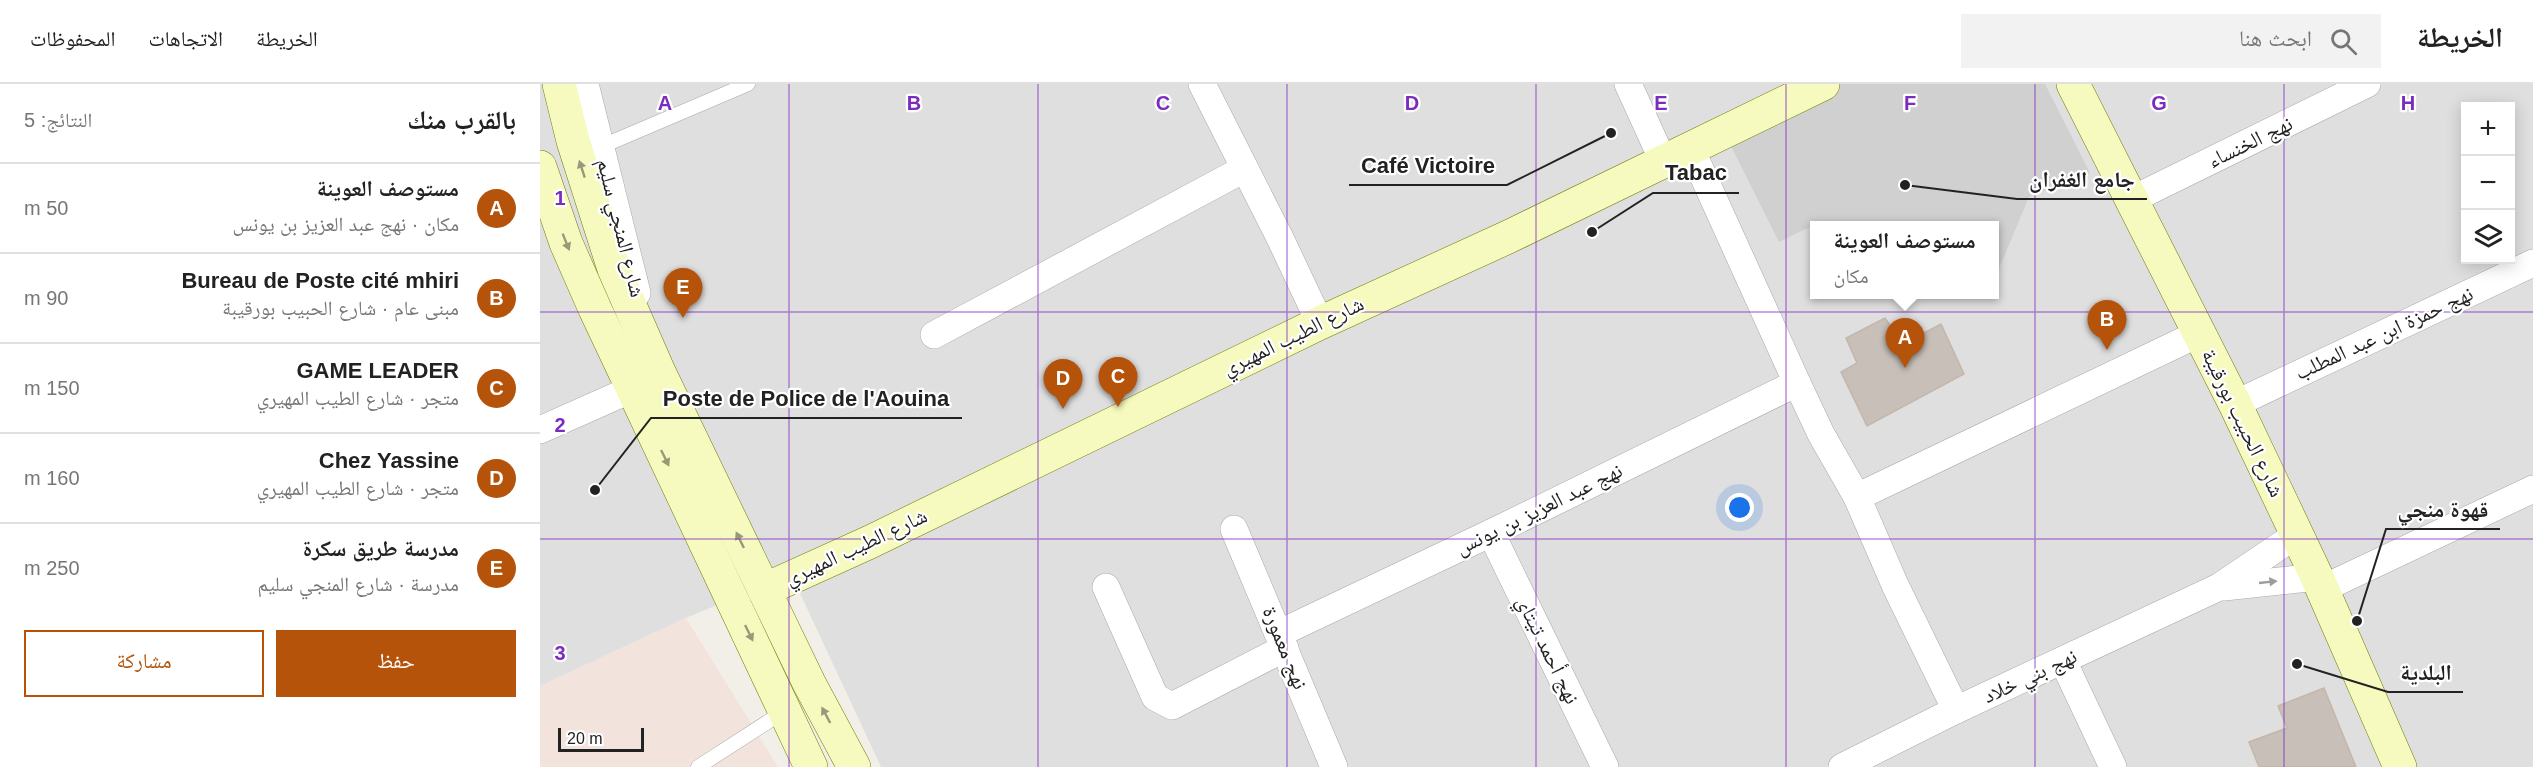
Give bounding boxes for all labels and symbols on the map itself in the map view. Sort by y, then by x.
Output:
text: A [658,92,672,114]
text: B [907,92,921,114]
text: C [1156,92,1170,114]
text: D [1405,92,1419,114]
text: E [1654,92,1668,114]
text: F [1904,92,1916,114]
text: G [2151,92,2167,114]
text: H [2401,92,2415,114]
street label: نهج الخنساء [2204,111,2297,174]
callout: Café Victoire [1349,145,1507,185]
text: Café Victoire [1361,153,1495,178]
callout: Tabac [1653,153,1739,193]
street label: شارع المنجي سليم [588,156,650,301]
callout: جامع الغفران [2017,159,2147,199]
one-way arrow [576,160,586,178]
text: Tabac [1665,160,1727,185]
text: جامع الغفران [2029,167,2135,194]
text: 1 [554,187,566,209]
one-way arrow [562,233,571,251]
pin: E [664,268,702,318]
street label: نهج حمزة ابن عبد المطلب [2291,281,2477,386]
street label: شارع الطيب المهيري [1218,291,1369,384]
pin: B [2088,300,2126,350]
pin: A [1886,318,1924,368]
street label: شارع الحبيب بورقيبة [2196,345,2289,501]
pin: C [1098,358,1138,407]
pin: D [1044,360,1082,409]
callout: Poste de Police de l'Aouina [651,378,962,418]
text: Poste de Police de l'Aouina [663,386,950,411]
text: 2 [554,414,566,436]
one-way arrow [660,449,669,466]
street label: نهج عبد العزيز بن يونس [1452,458,1627,561]
callout: قهوة منجي [2386,489,2500,529]
your location [1725,493,1754,522]
text: قهوة منجي [2398,497,2488,526]
street label: شارع الطيب المهيري [781,504,933,594]
one-way arrow [736,532,745,549]
one-way arrow [2259,577,2278,587]
street label: نهج أحمد تيتاي [1508,592,1585,710]
street label: نهج معمورة [1257,603,1312,693]
one-way arrow [745,625,754,642]
text: 3 [554,642,566,664]
street label: نهج بني خلاد [1979,644,2083,712]
callout: البلدية [2388,652,2463,692]
text: البلدية [2400,660,2452,686]
one-way arrow [822,707,831,724]
scale bar [558,725,644,752]

